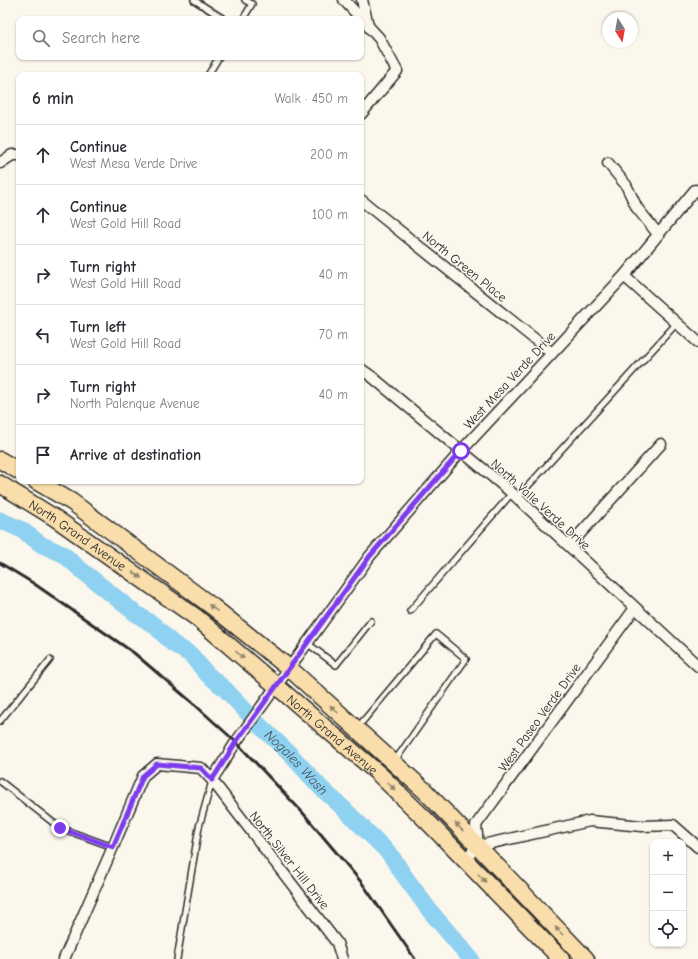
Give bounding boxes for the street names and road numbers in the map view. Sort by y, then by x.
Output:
street label: North Green Place [420,228,510,305]
street label: West Mesa Verde Drive [460,328,559,432]
street label: North Valle Verde Drive [488,456,594,553]
street label: North Grand Avenue [26,497,129,574]
street label: West Paseo Verde Drive [495,660,584,774]
street label: North Grand Avenue [284,692,381,778]
street label: North Silver Hill Drive [247,808,333,913]

